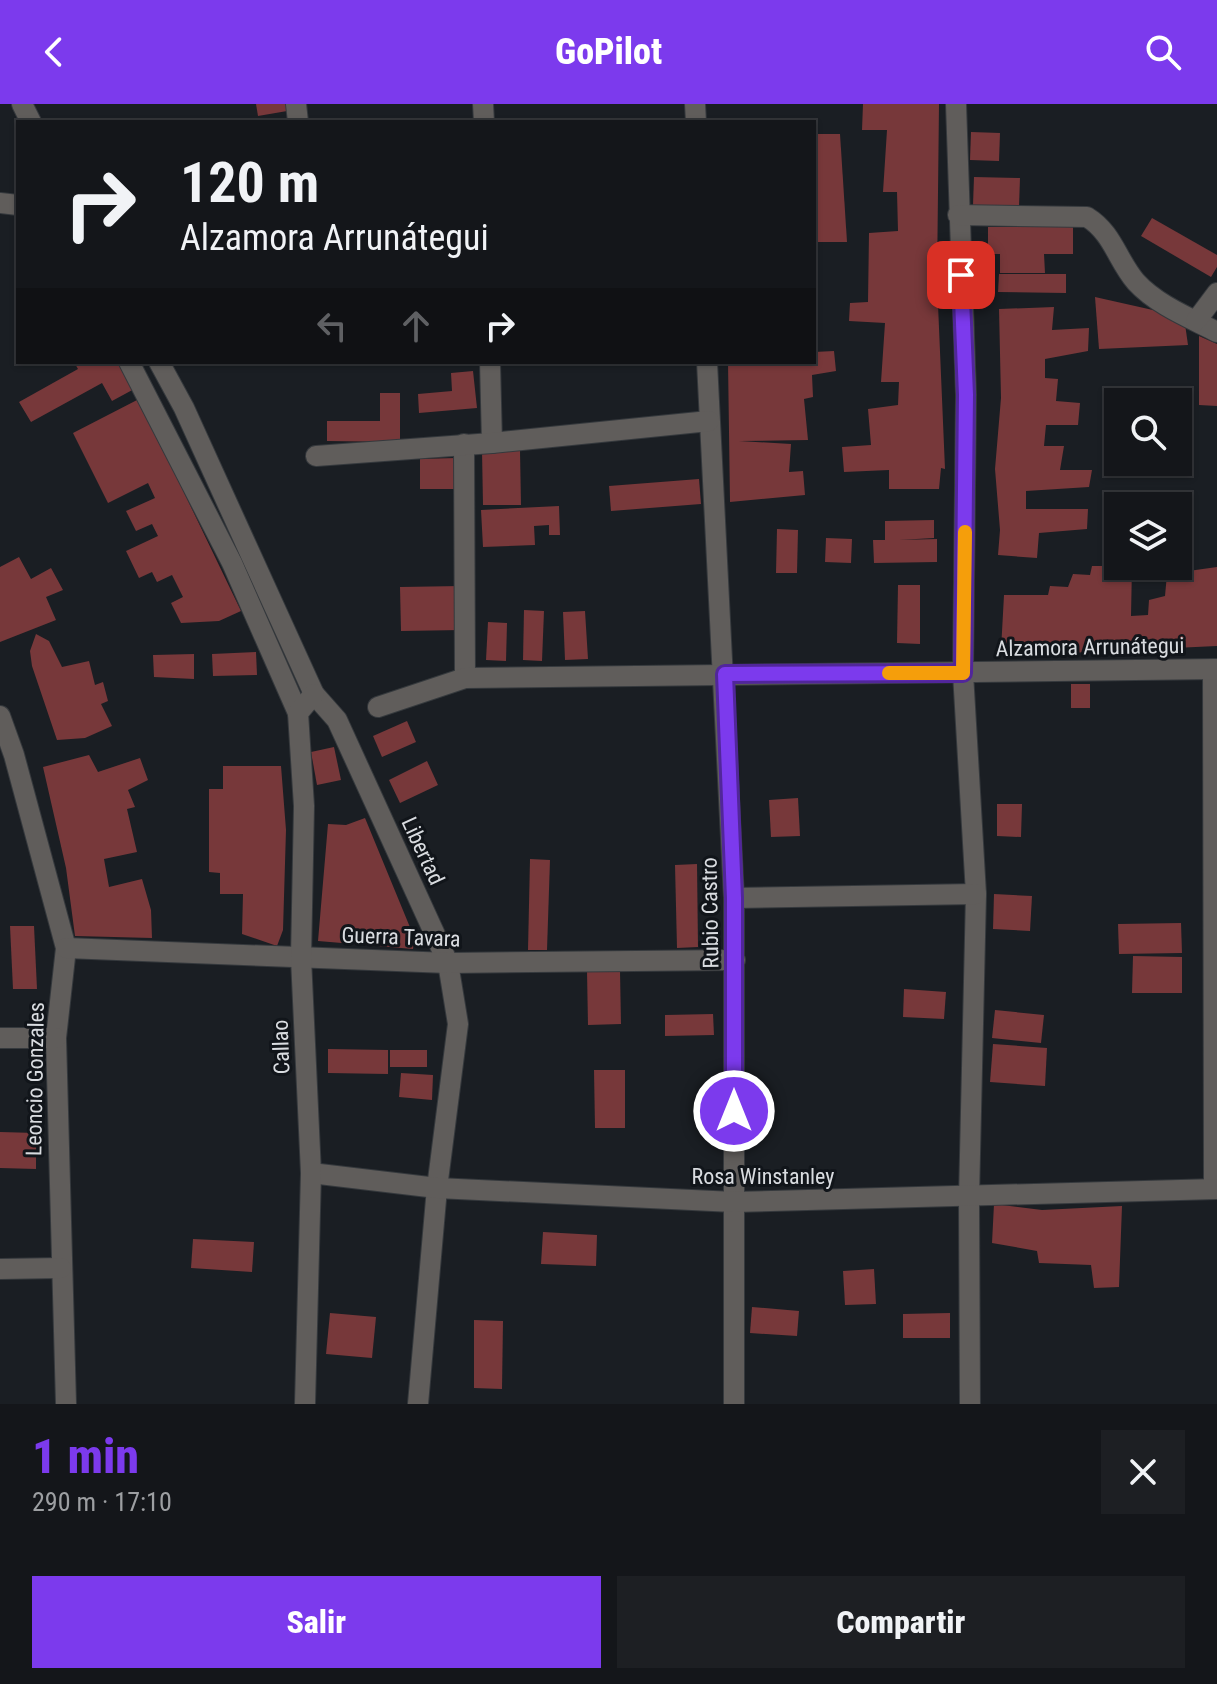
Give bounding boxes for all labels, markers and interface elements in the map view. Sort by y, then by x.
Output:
icon: back [32,30,76,74]
icon: search [1141,30,1185,74]
text: GoPilot [555,31,662,73]
text: 120 m [180,150,319,216]
icon: right [48,152,152,256]
text: Alzamora Arrunátegui [180,217,489,259]
pin [927,241,995,309]
icon: arrive [939,253,983,297]
icon: left [310,304,354,348]
icon: ahead [394,304,438,348]
icon: right [478,304,522,348]
map controls [1104,388,1192,580]
button: search [1104,388,1192,476]
button: layers [1104,492,1192,580]
street label: Alzamora Arrunátegui [995,633,1185,661]
street label: Libertad [396,813,450,889]
street label: Rubio Castro [697,857,723,969]
street label: Guerra Tavara [341,922,461,952]
street label: Leoncio Gonzales [21,1002,49,1156]
street label: Callao [268,1019,294,1075]
position arrow [692,1069,776,1153]
street label: Rosa Winstanley [692,1164,834,1189]
text: 1 min [32,1428,139,1485]
button: close [1101,1430,1185,1514]
text: 290 m · 17:10 [32,1487,172,1517]
button: Salir [32,1576,601,1668]
button: Compartir [617,1576,1185,1668]

